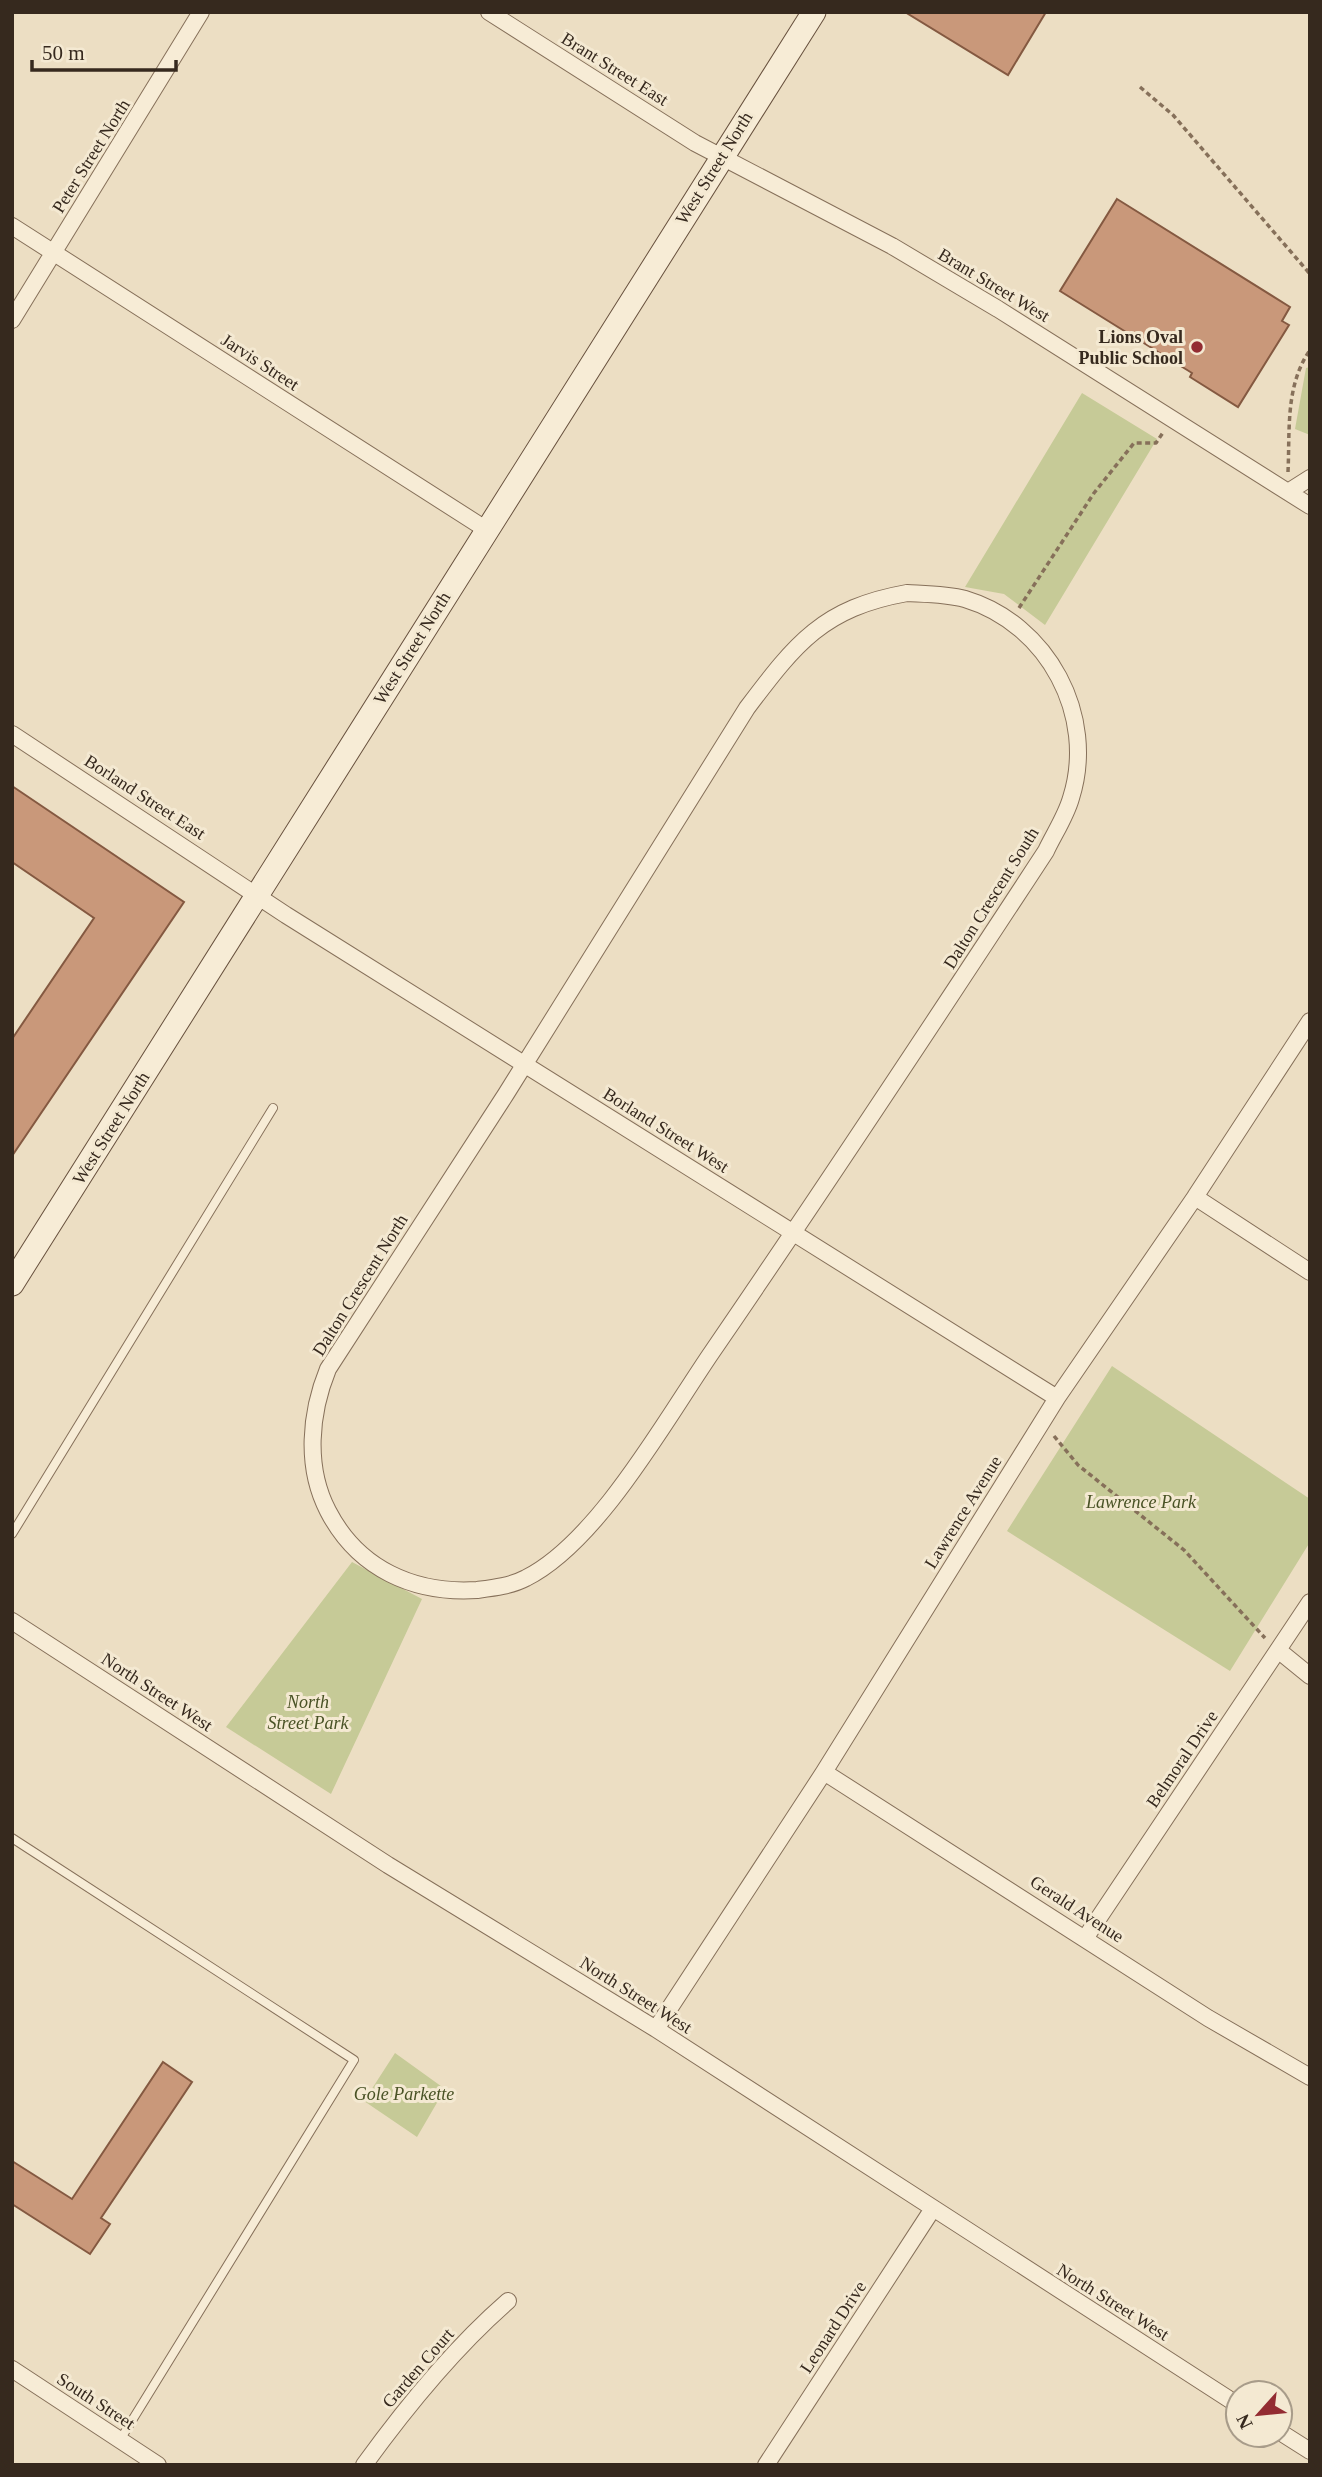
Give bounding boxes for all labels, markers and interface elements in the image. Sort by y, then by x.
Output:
scale bar [32,28,175,72]
street label: Brant Street East [558,28,672,110]
text: 50 m [42,41,85,65]
street label: Peter Street North [48,96,134,216]
street label: West Street North [671,108,757,228]
street label: Brant Street West [935,244,1053,326]
place label: Lions Oval Public School [1078,327,1183,368]
street label: Jarvis Street [217,330,303,394]
marker: Lions Oval Public School [1189,339,1205,355]
street label: West Street North [369,588,455,708]
street label: Borland Street East [81,750,209,844]
street label: Dalton Crescent South [939,824,1043,972]
street label: West Street North [68,1068,154,1188]
street label: Borland Street West [600,1083,732,1177]
street label: Dalton Crescent North [308,1211,412,1359]
street label: Lawrence Avenue [920,1452,1006,1572]
park label: Lawrence Park [1085,1492,1197,1512]
street label: North Street West [98,1649,216,1735]
park label: North Street Park [268,1692,349,1733]
street label: Belmoral Drive [1142,1707,1222,1811]
street label: Gerald Avenue [1027,1871,1127,1947]
street label: North Street West [576,1953,696,2037]
park label: Gole Parkette [354,2084,454,2104]
street label: North Street West [1053,2260,1173,2344]
street label: Leonard Drive [796,2277,870,2377]
street label: Garden Court [378,2324,458,2412]
street label: South Street [53,2369,139,2433]
north arrow [1224,2379,1294,2449]
text: N [1232,2410,1257,2432]

